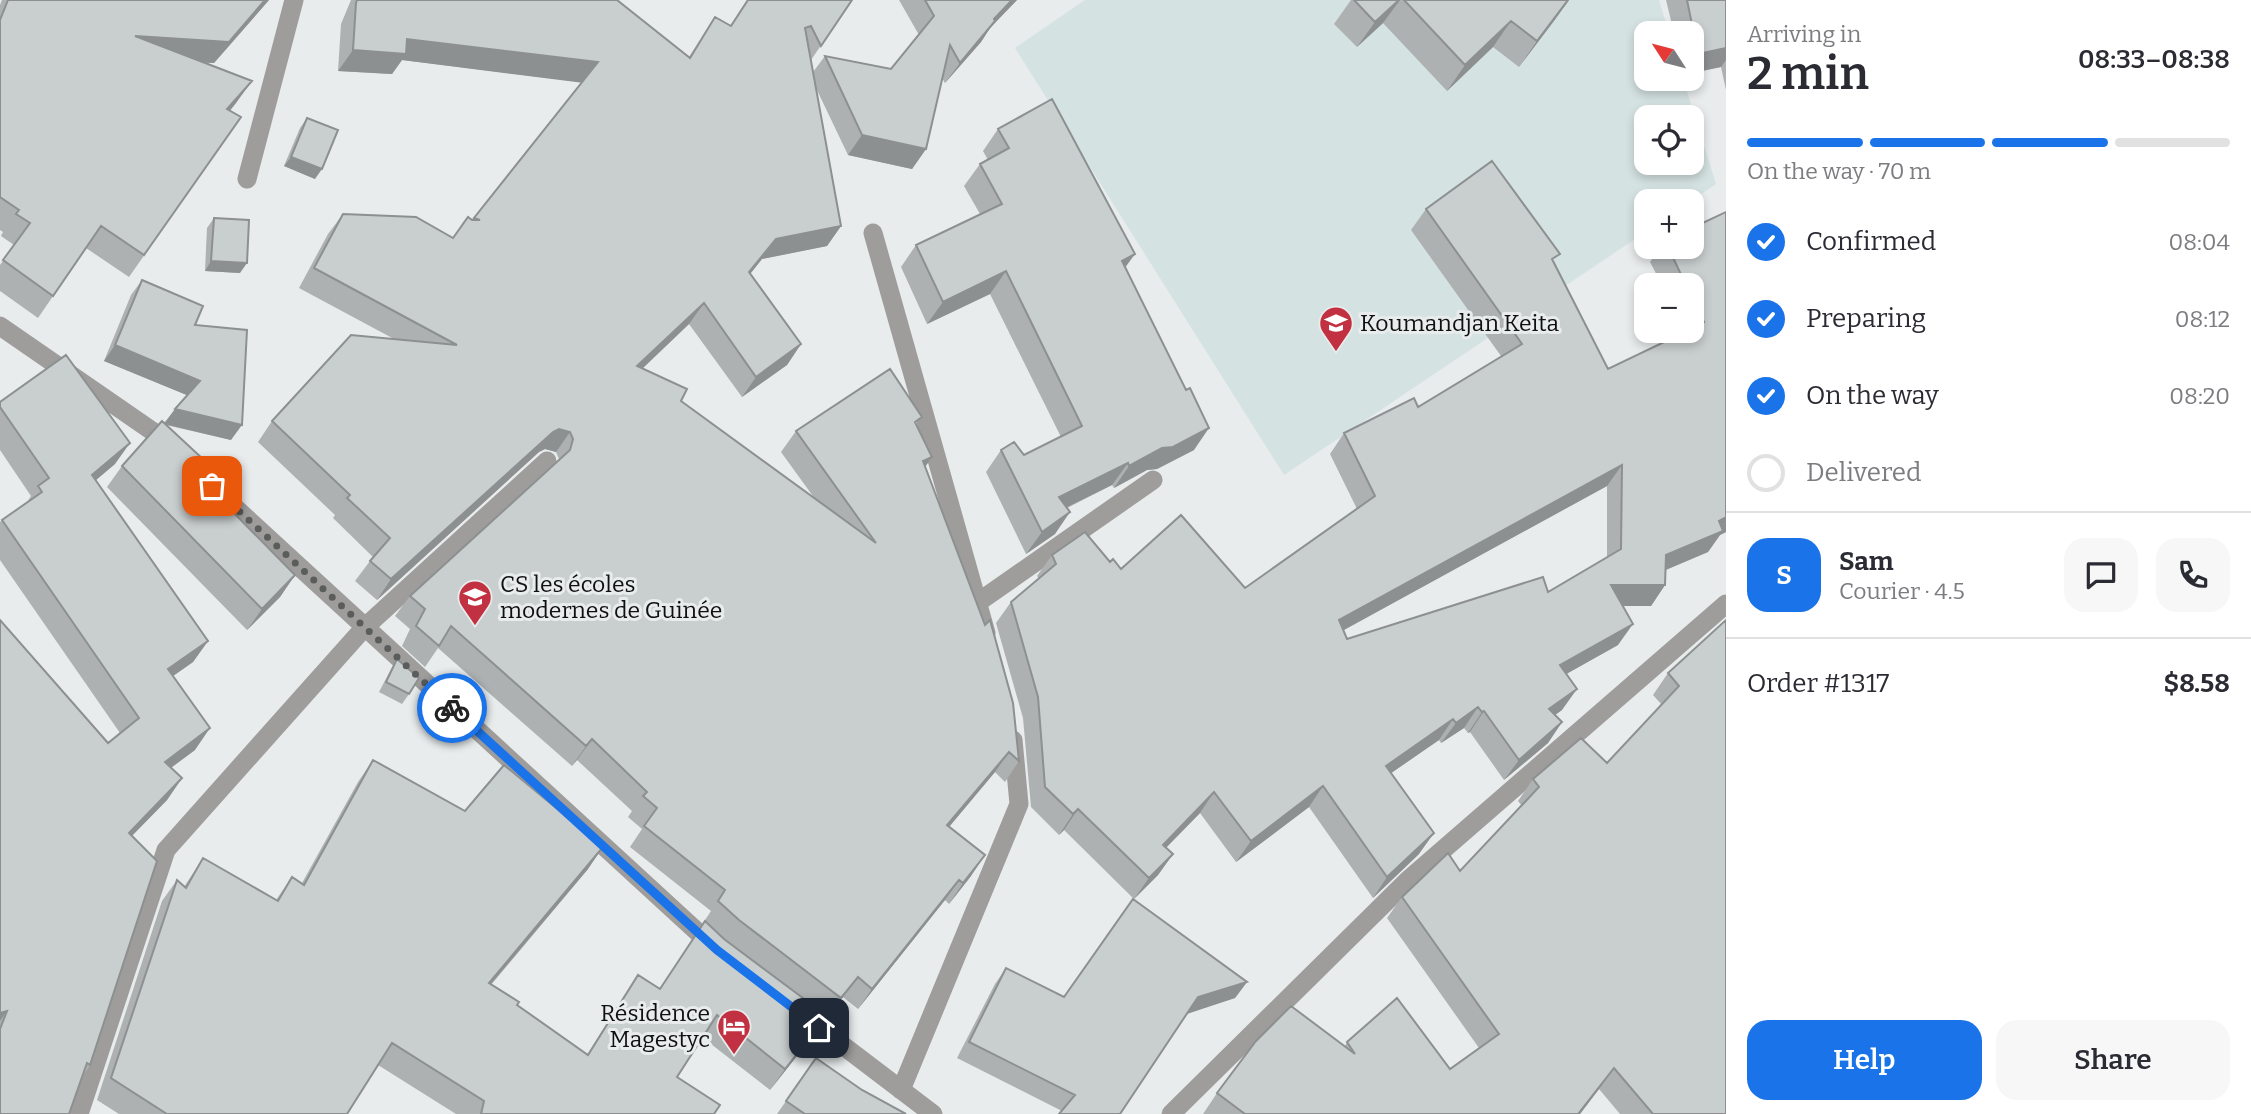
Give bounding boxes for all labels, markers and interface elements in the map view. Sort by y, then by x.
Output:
text: Arriving in [1747,20,1861,48]
north arrow [1634,21,1704,91]
map controls [1634,21,1704,343]
text: 08:33–08:38 [2078,44,2230,75]
text: 2 min [1747,46,1869,101]
button: locate [1634,105,1704,175]
text: On the way · 70 m [1747,157,1931,185]
button: + [1634,189,1704,259]
icon: check [1747,223,1785,261]
text: Confirmed [1806,226,1936,257]
text: 08:04 [2168,228,2230,256]
button: − [1634,273,1704,343]
icon: check [1747,300,1785,338]
text: Preparing [1806,303,1926,334]
school or university icon: Koumandjan Keita [1317,304,1355,353]
text: 08:12 [2175,305,2230,333]
place label: Koumandjan Keita [1360,309,1559,337]
icon: check [1747,377,1785,415]
text: On the way [1806,380,1939,411]
text: 08:20 [2169,382,2230,410]
pin [182,456,242,516]
text: Delivered [1806,457,1921,488]
icon: bag [193,467,231,505]
button: chat [2064,538,2138,612]
button: phone [2156,538,2230,612]
text: Sam [1839,546,1894,577]
text: S [1776,560,1792,591]
place label: CS les écoles modernes de Guinée [500,570,722,624]
text: Courier · 4.5 [1839,577,1965,605]
school or university icon: CS les écoles modernes de Guinée [456,578,494,627]
text: Order #1317 [1747,668,1889,699]
text: $8.58 [2164,668,2230,699]
courier [417,673,487,743]
icon: bike [433,689,471,727]
pin [789,998,849,1058]
place label: Résidence Magestyc [600,999,710,1053]
hotel icon: Résidence Magestyc [715,1007,753,1056]
icon: home [800,1009,838,1047]
button: Help [1747,1020,1982,1100]
button: Share [1996,1020,2230,1100]

